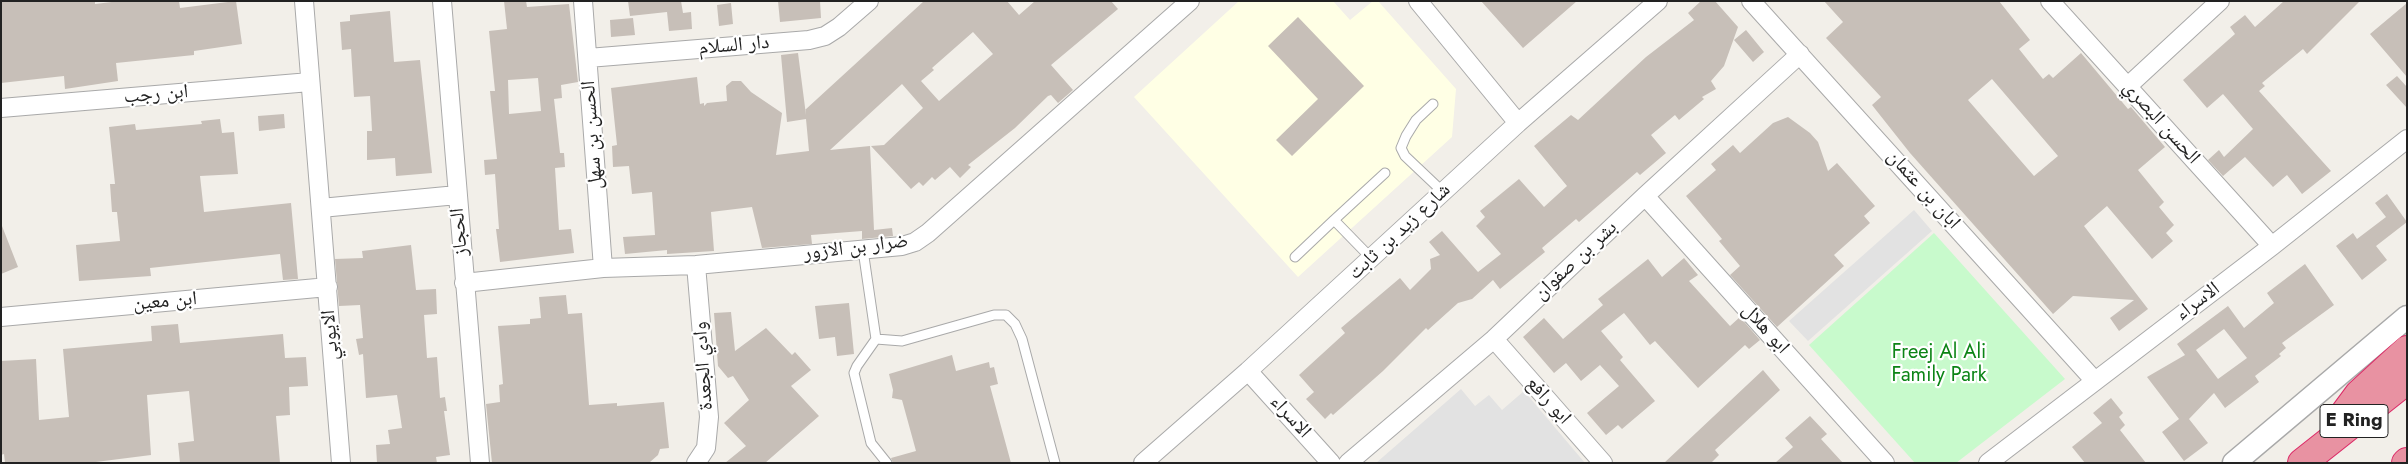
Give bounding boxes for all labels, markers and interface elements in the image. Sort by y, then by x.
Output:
street label: دار السلام [698,31,770,61]
street label: الحسن البصري [2117,76,2205,170]
street label: ابن رجب [123,80,189,110]
street label: الحسن بن سهل [577,80,609,190]
street label: ابان بن عثمان [1881,145,1965,235]
street label: شارع زيد بن ثابت [1344,179,1456,285]
street label: الحجاز [446,207,474,257]
street label: بشر بن صفوان [1529,216,1623,306]
street label: ضرار بن الازور [802,230,910,266]
street label: الاسراء [2171,277,2225,327]
street label: ابن معين [132,287,198,317]
street label: ابو هلال [1736,299,1794,359]
street label: الايوبي [317,309,345,361]
street label: وادي الجعدة [689,321,719,411]
park label: Freej Al Ali Family Park [1892,341,1986,388]
street label: ابو رافع [1520,372,1576,430]
street label: الاسراء [1264,390,1316,444]
road number: E Ring [2320,404,2388,438]

